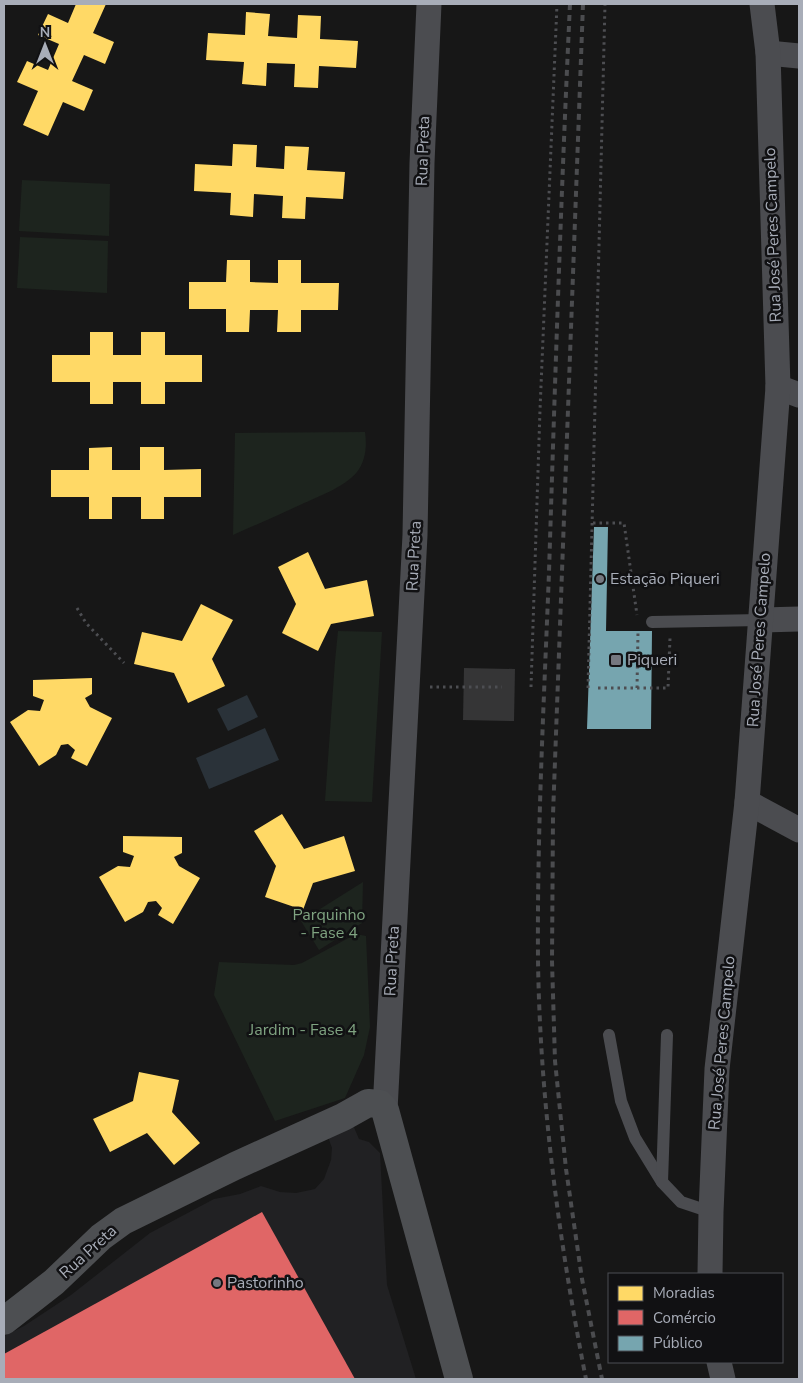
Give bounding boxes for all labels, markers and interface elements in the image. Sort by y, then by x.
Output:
north arrow [20,20,70,70]
text: N [40,23,50,42]
street label: Rua Preta [411,115,435,187]
street label: Rua José Peres Campelo [759,147,787,323]
street label: Rua Preta [401,520,427,592]
street label: Rua José Peres Campelo [742,552,776,728]
place label: Estação Piqueri [610,568,720,590]
marker: Estação Piqueri [594,573,606,585]
place label: Piqueri [627,649,677,671]
marker: Piqueri [609,653,623,667]
park label: Parquinho - Fase 4 [293,904,366,944]
street label: Rua Preta [379,925,405,997]
street label: Rua José Peres Campelo [703,955,741,1131]
park label: Jardim - Fase 4 [248,1019,357,1041]
street label: Rua Preta [54,1220,122,1284]
place label: Pastorinho [227,1272,304,1294]
legend [608,1273,783,1363]
marker: Pastorinho [211,1277,223,1289]
text: Moradias [653,1283,715,1303]
text: Comércio [653,1308,716,1328]
text: Público [653,1333,703,1353]

